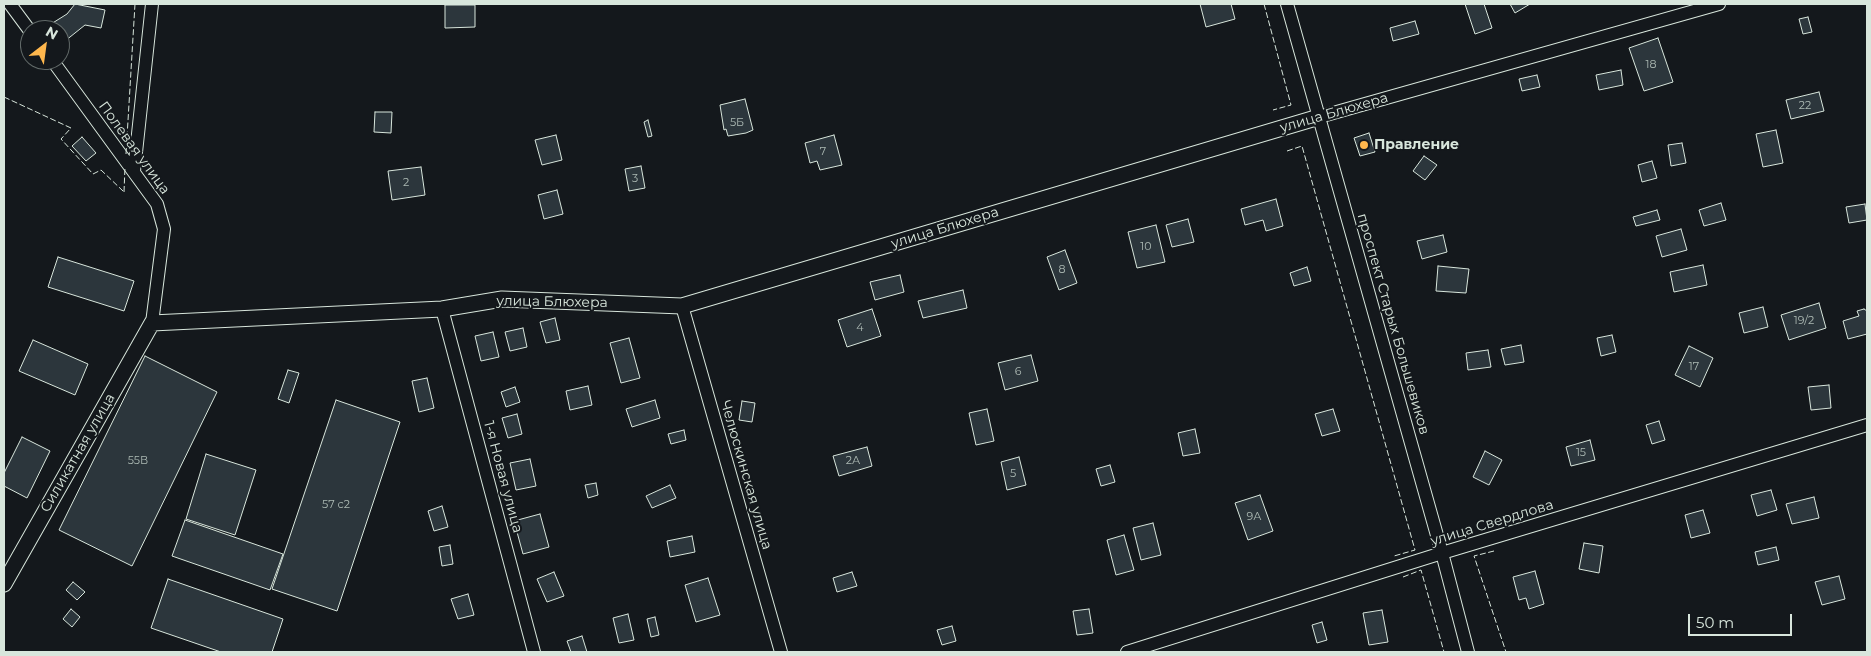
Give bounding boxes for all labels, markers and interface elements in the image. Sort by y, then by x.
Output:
north arrow [20,20,70,70]
text: N [43,22,61,43]
house number: 18 [1646,58,1656,72]
street label: улица Блюхера [1278,90,1390,136]
street label: Полевая улица [95,98,173,198]
house number: 22 [1799,99,1811,113]
house number: 5Б [730,116,744,130]
place label: Правление [1374,137,1459,153]
marker: Правление [1358,139,1370,151]
house number: 7 [820,145,826,159]
house number: 3 [632,172,638,186]
house number: 2 [403,176,409,190]
street label: улица Блюхера [889,204,1001,252]
street label: проспект Старых Большевиков [1353,211,1433,437]
house number: 10 [1140,240,1152,254]
house number: 8 [1058,263,1066,277]
street label: улица Блюхера [496,293,608,311]
house number: 19/2 [1794,314,1814,328]
house number: 4 [856,321,864,335]
house number: 17 [1689,360,1699,374]
house number: 6 [1015,365,1021,379]
street label: Силикатная улица [37,391,119,515]
street label: Челюскинская улица [717,398,775,552]
street label: 1-я Новая улица [480,419,526,535]
house number: 15 [1576,446,1586,460]
house number: 55В [128,454,148,468]
house number: 2А [846,454,860,468]
house number: 5 [1010,467,1016,481]
street label: улица Свердлова [1428,496,1556,550]
house number: 57 с2 [322,498,350,512]
house number: 9А [1247,510,1261,524]
scale bar [1691,604,1795,636]
text: 50 m [1696,613,1734,632]

